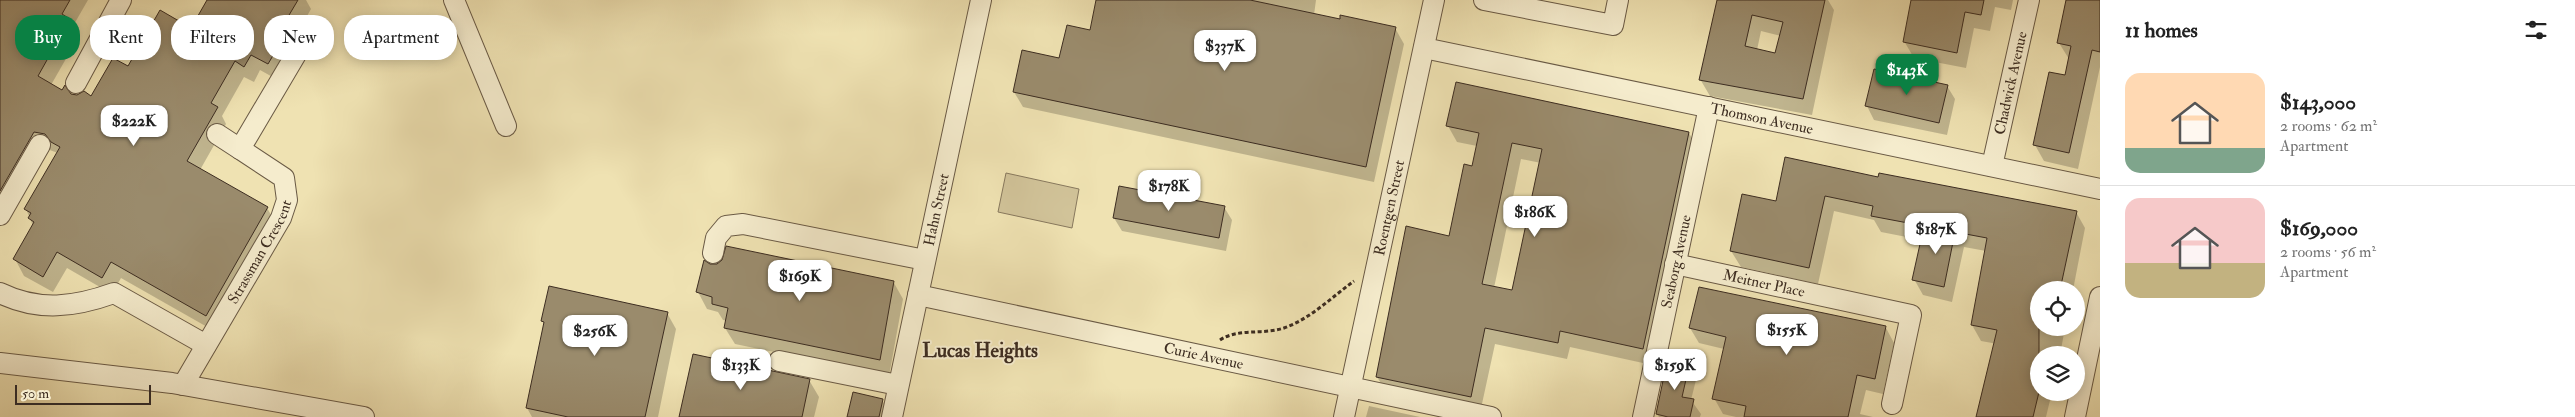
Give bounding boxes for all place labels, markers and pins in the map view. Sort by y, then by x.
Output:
pin: $337K [1190,30,1260,72]
pin: $143K [1872,54,1942,96]
pin: $222K [99,104,169,147]
pin: $178K [1134,170,1204,212]
pin: $186K [1500,196,1570,238]
pin: $187K [1901,212,1971,255]
pin: $169K [765,260,835,302]
pin: $256K [560,314,630,357]
pin: $155K [1752,314,1822,356]
pin: $133K [706,348,776,391]
pin: $159K [1640,348,1710,391]

